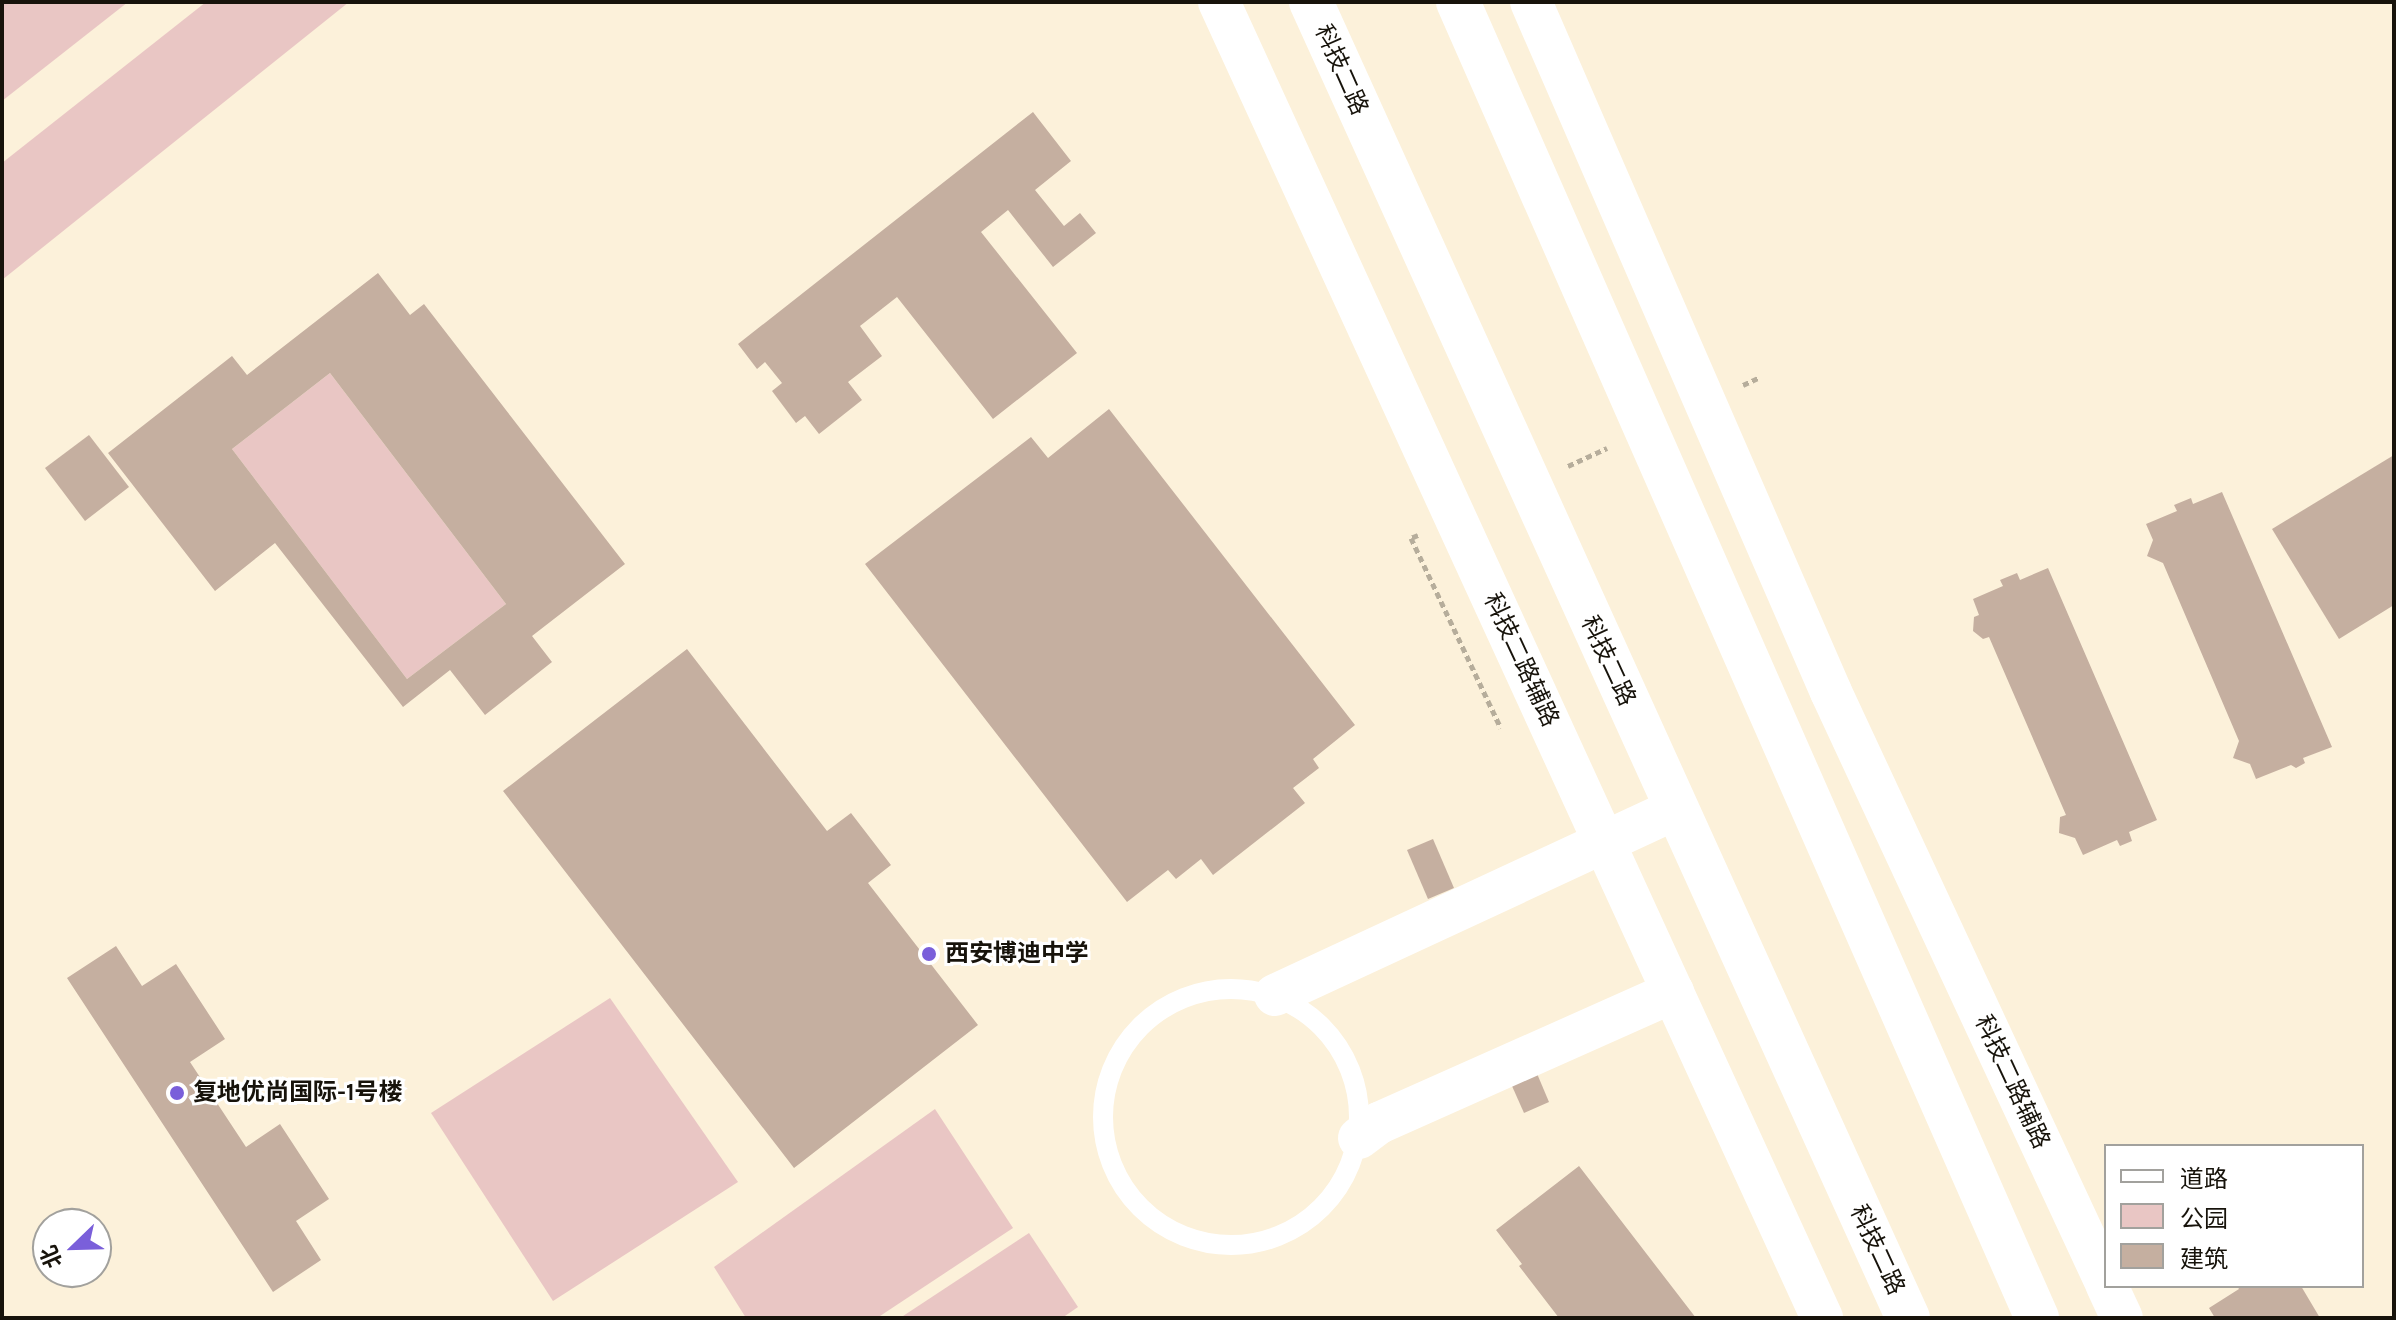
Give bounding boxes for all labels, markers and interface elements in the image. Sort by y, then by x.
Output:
street label: 科技二路 [1308,20,1374,120]
street label: 科技二路辅路 [1478,589,1564,731]
street label: 科技二路 [1575,611,1641,711]
place label: 西安博迪中学 [945,940,1089,968]
marker: 西安博迪中学 [920,945,938,963]
street label: 科技二路辅路 [1969,1011,2055,1153]
place label: 复地优尚国际-1号楼 [193,1079,403,1107]
marker: 复地优尚国际-1号楼 [168,1084,186,1102]
legend [2104,1144,2364,1288]
text: 道路 [2180,1165,2228,1193]
street label: 科技二路 [1844,1200,1910,1300]
text: 公园 [2180,1205,2228,1233]
north arrow [32,1208,112,1288]
text: 北 [35,1241,68,1272]
text: 建筑 [2180,1245,2228,1273]

